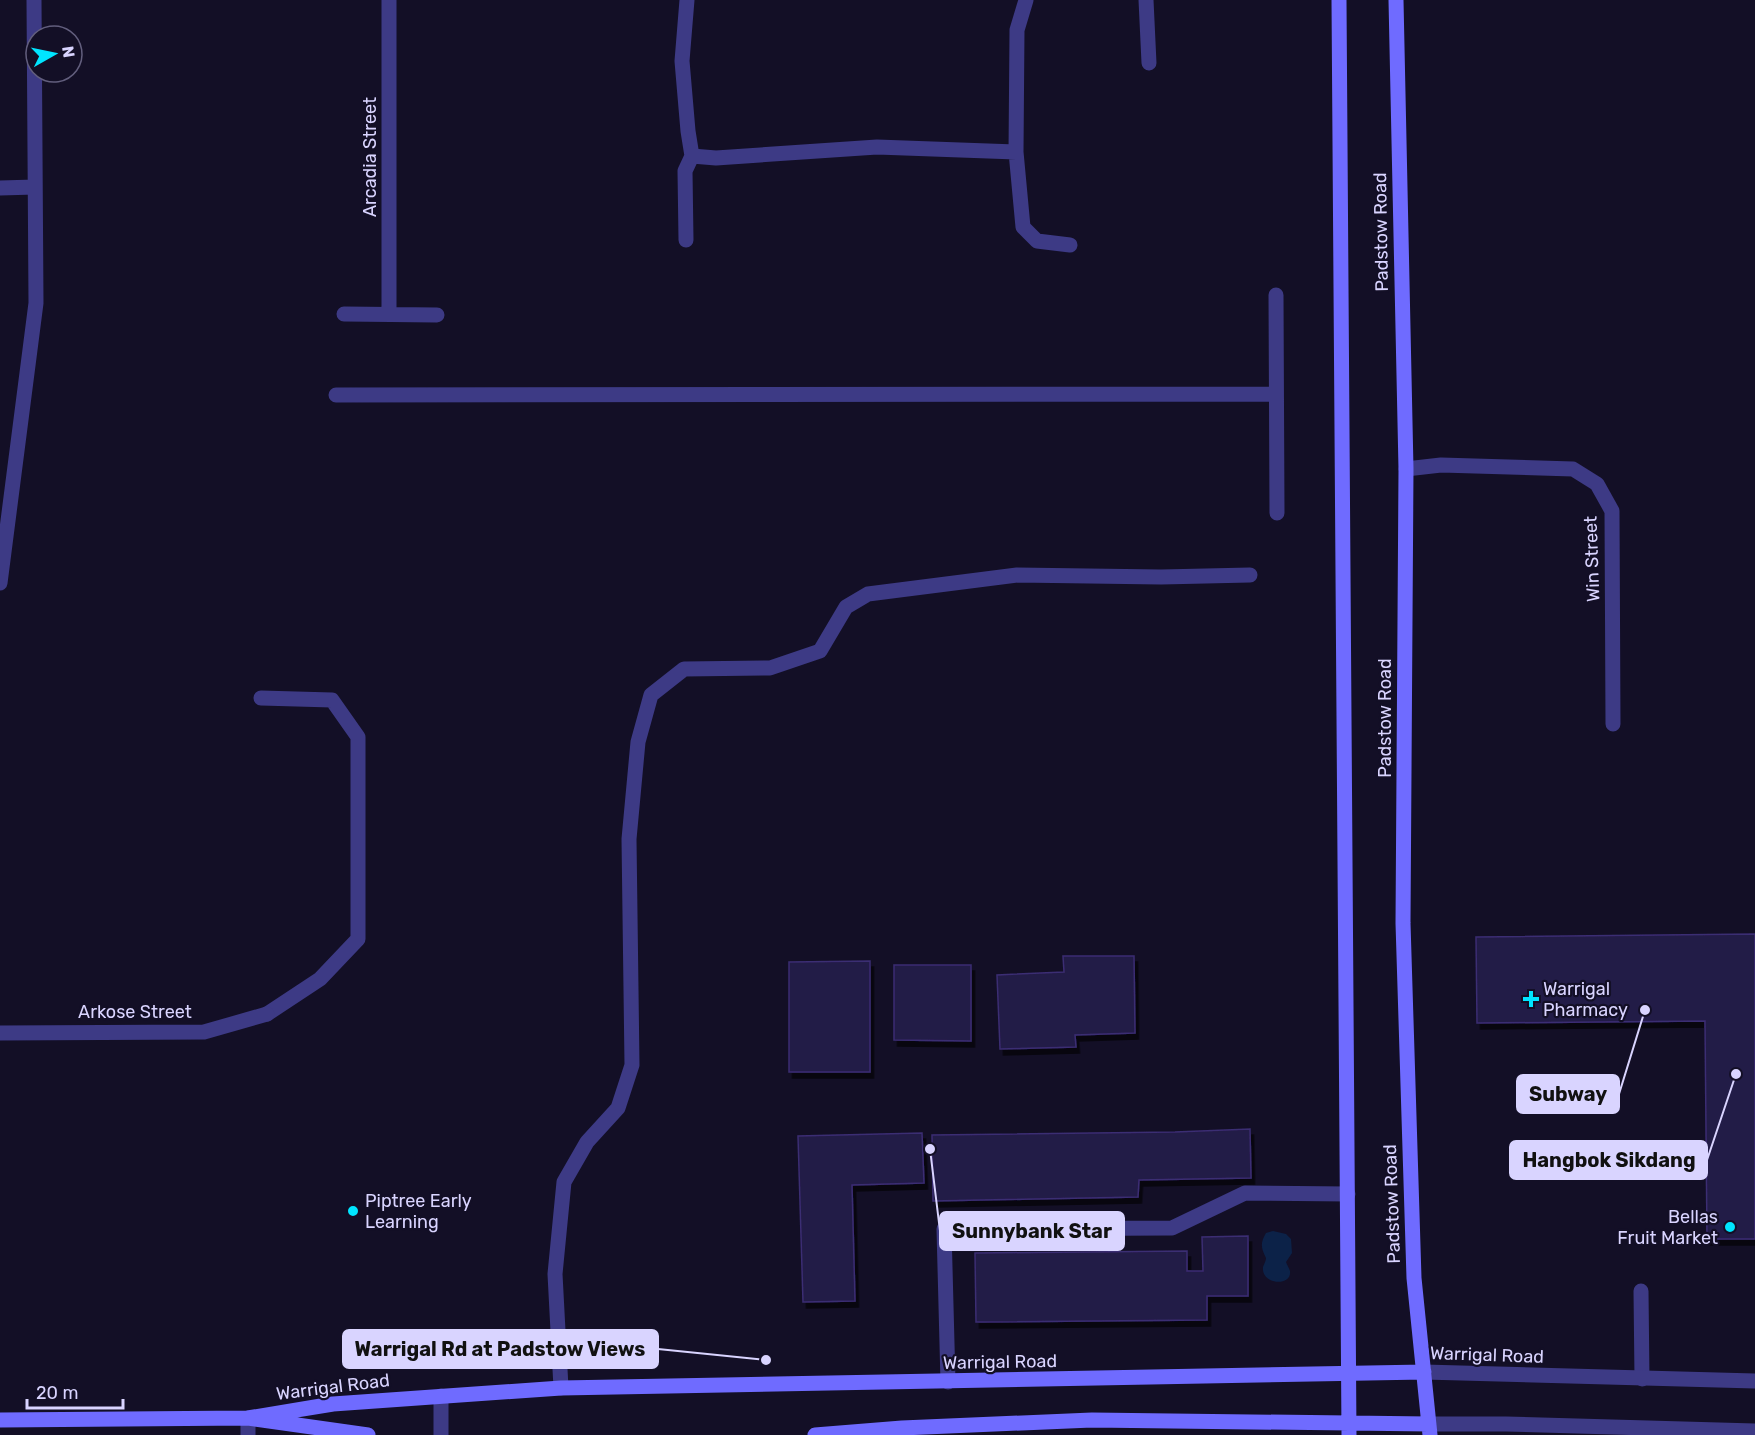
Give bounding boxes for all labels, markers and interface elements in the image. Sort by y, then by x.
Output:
north arrow [24,24,84,84]
text: N [58,45,79,59]
street label: Arcadia Street [359,97,381,217]
street label: Padstow Road [1369,172,1393,292]
street label: Win Street [1580,516,1604,602]
street label: Padstow Road [1374,658,1396,778]
place label: Warrigal Pharmacy [1543,978,1628,1021]
marker: Warrigal Pharmacy [1524,992,1538,1006]
street label: Arkose Street [78,1001,192,1023]
callout: Subway [1517,1075,1619,1113]
text: Subway [1529,1082,1607,1106]
callout: Hangbok Sikdang [1510,1141,1707,1179]
street label: Padstow Road [1379,1144,1405,1264]
text: Hangbok Sikdang [1522,1148,1696,1172]
place label: Piptree Early Learning [365,1190,472,1233]
marker: Piptree Early Learning [346,1204,360,1218]
place label: Bellas Fruit Market [1617,1206,1718,1249]
callout: Sunnybank Star [940,1212,1124,1250]
text: Sunnybank Star [952,1219,1112,1243]
marker: Bellas Fruit Market [1723,1220,1737,1234]
callout: Warrigal Rd at Padstow Views [343,1330,658,1368]
text: Warrigal Rd at Padstow Views [355,1337,645,1361]
street label: Warrigal Road [1430,1342,1544,1368]
street label: Warrigal Road [943,1350,1057,1374]
street label: Warrigal Road [275,1369,391,1405]
scale bar [27,1372,123,1410]
text: 20 m [36,1382,78,1404]

